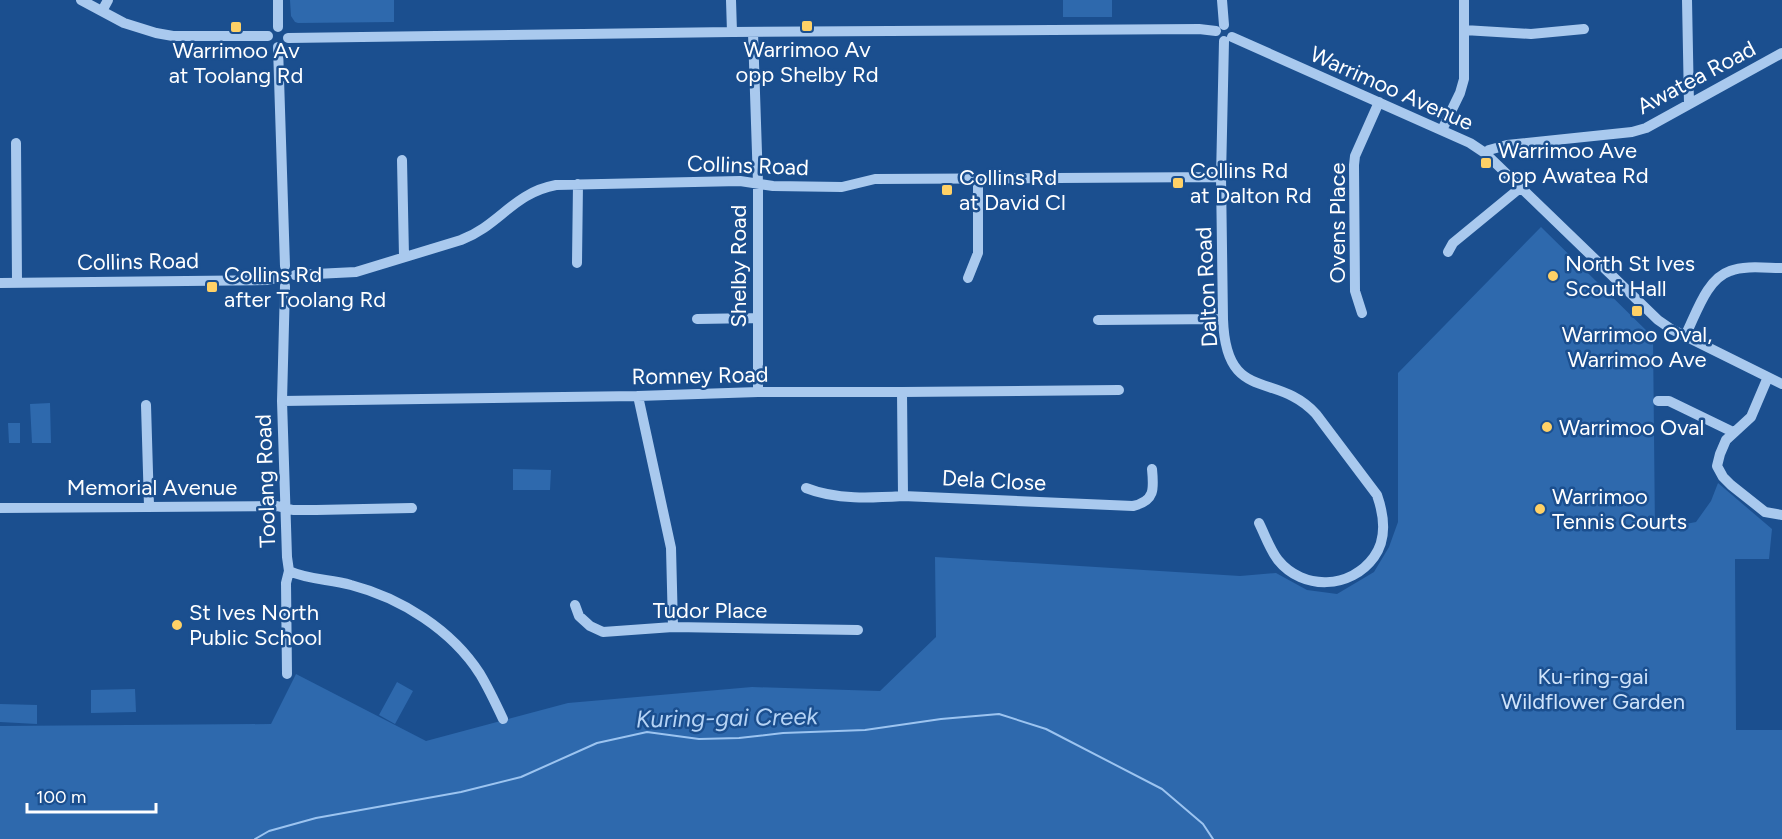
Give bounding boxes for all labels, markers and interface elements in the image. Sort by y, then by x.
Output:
marker: Warrimoo Av opp Shelby Rd [800,19,814,33]
marker: Warrimoo Av at Toolang Rd [229,20,243,34]
street label: Awatea Road [1632,35,1760,120]
place label: Warrimoo Av opp Shelby Rd [735,36,879,88]
place label: Warrimoo Av at Toolang Rd [169,37,303,89]
street label: Warrimoo Avenue [1306,40,1477,136]
place label: Warrimoo Ave opp Awatea Rd [1498,137,1649,189]
street label: Collins Road [687,150,809,181]
marker: Warrimoo Ave opp Awatea Rd [1479,156,1493,170]
place label: Collins Rd at Dalton Rd [1190,157,1312,209]
street label: Ovens Place [1324,163,1351,283]
place label: Collins Rd at David Cl [959,164,1066,216]
marker: Collins Rd at Dalton Rd [1171,176,1185,190]
marker: Collins Rd at David Cl [940,183,954,197]
street label: Shelby Road [725,205,752,327]
street label: Dalton Road [1190,226,1223,348]
street label: Collins Road [77,247,199,276]
place label: North St Ives Scout Hall [1565,250,1695,302]
place label: Collins Rd after Toolang Rd [224,261,386,313]
marker: North St Ives Scout Hall [1546,269,1560,283]
marker: Collins Rd after Toolang Rd [205,280,219,294]
marker: Warrimoo Oval, Warrimoo Ave [1630,304,1644,318]
place label: Warrimoo Oval, Warrimoo Ave [1562,321,1712,373]
street label: Romney Road [631,361,769,390]
street label: Toolang Road [250,414,281,548]
place label: Warrimoo Oval [1559,414,1704,441]
marker: Warrimoo Oval [1540,420,1554,434]
street label: Dela Close [941,464,1047,497]
street label: Memorial Avenue [67,474,237,501]
place label: Warrimoo Tennis Courts [1552,483,1687,535]
marker: Warrimoo Tennis Courts [1533,502,1547,516]
street label: Tudor Place [653,597,767,624]
place label: St Ives North Public School [189,599,322,651]
marker: St Ives North Public School [170,618,184,632]
park label: Ku-ring-gai Wildflower Garden [1501,663,1685,715]
water label: Kuring-gai Creek [636,701,820,734]
scale bar [27,776,156,814]
text: 100 m [36,786,86,808]

